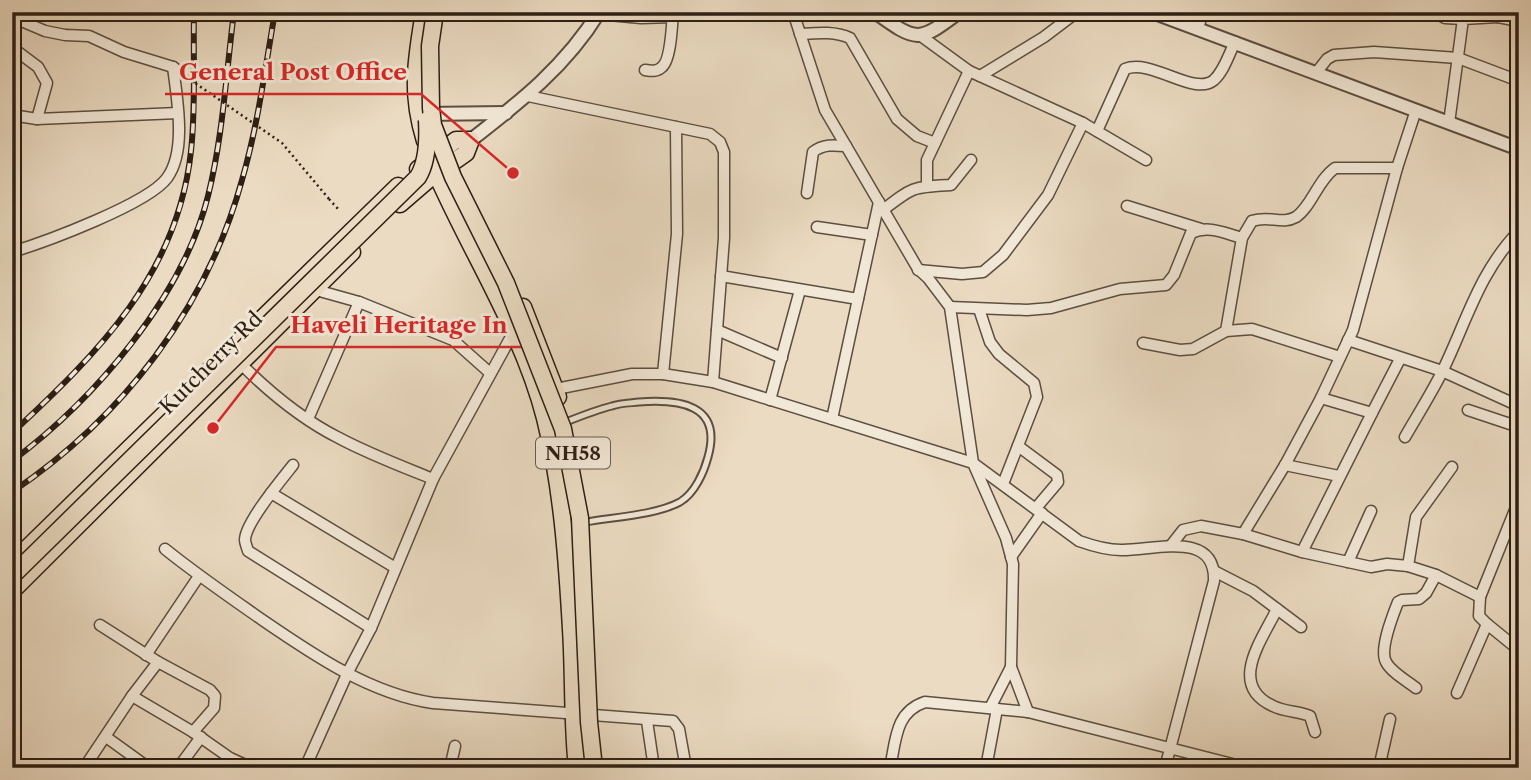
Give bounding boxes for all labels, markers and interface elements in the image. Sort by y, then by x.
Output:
callout: General Post Office [165,50,421,94]
text: General Post Office [179,58,407,86]
callout: Haveli Heritage In [276,303,521,347]
street label: Kutcherry Rd [154,306,267,419]
text: Haveli Heritage In [290,311,508,339]
road number: NH58 [536,437,610,468]

